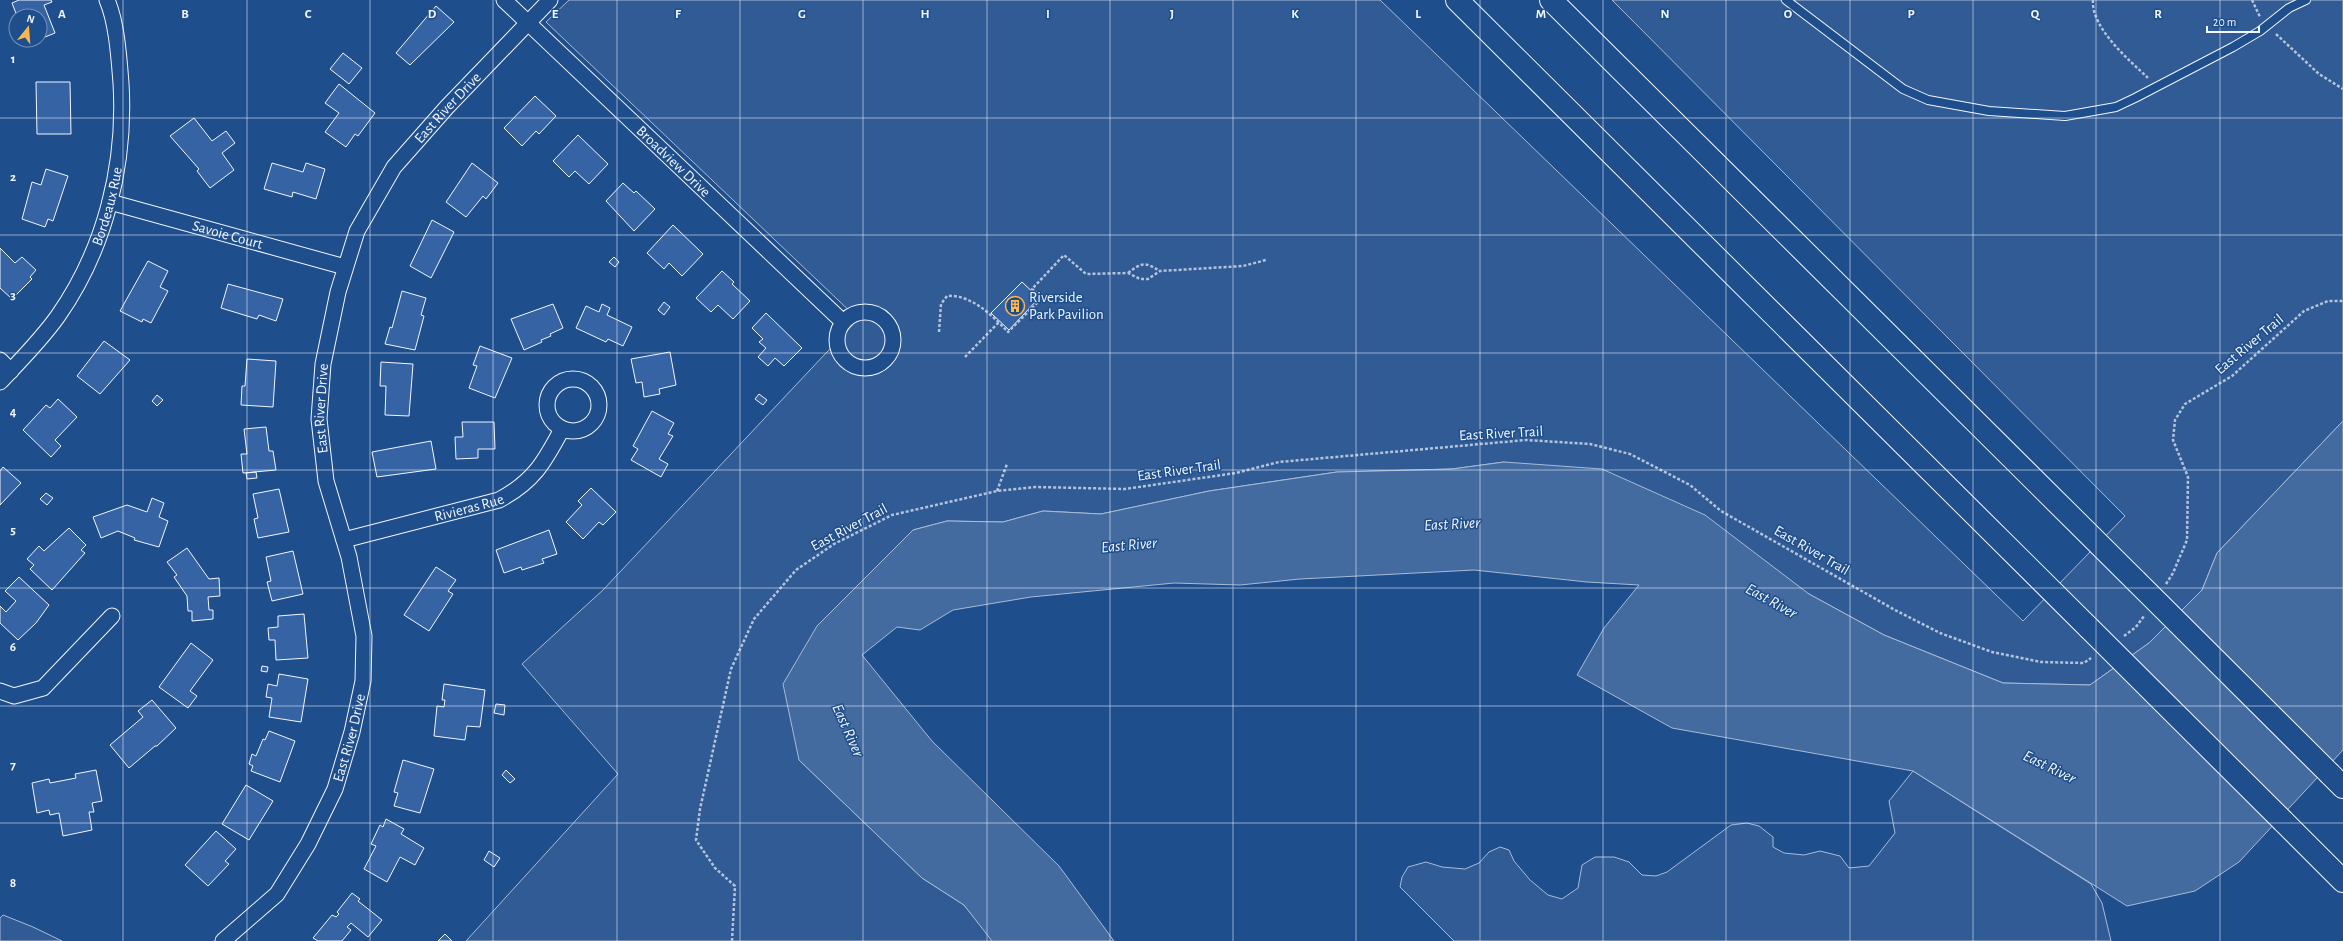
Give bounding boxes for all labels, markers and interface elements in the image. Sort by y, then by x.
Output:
north arrow [8,8,48,48]
text: A [58,8,66,21]
text: B [181,8,189,21]
text: C [305,8,312,21]
text: D [428,8,437,21]
text: E [552,8,559,21]
text: F [675,8,682,21]
text: G [798,8,806,21]
text: H [920,8,930,21]
text: I [1046,8,1050,21]
text: J [1170,8,1174,21]
text: K [1291,8,1299,21]
text: L [1415,8,1421,21]
text: M [1536,8,1546,21]
text: N [1660,8,1670,21]
text: O [1784,8,1793,21]
text: P [1907,8,1915,21]
text: Q [2031,8,2041,21]
text: R [2154,8,2162,21]
scale bar [2207,8,2259,34]
text: N [26,13,36,25]
text: 20 m [2213,16,2236,28]
text: 1 [11,53,15,66]
street label: East River Drive [412,70,484,146]
street label: Broadview Drive [633,123,713,200]
street label: Bordeaux Rue [89,166,125,248]
text: 2 [10,171,16,184]
street label: Savoie Court [191,218,264,252]
text: 3 [10,289,16,302]
place label: Riverside Park Pavilion [1029,290,1104,322]
building icon: Riverside Park Pavilion [1004,295,1026,317]
street label: East River Trail [2212,312,2286,377]
street label: East River Drive [312,363,331,454]
text: 4 [10,406,17,419]
street label: East River Trail [1459,424,1544,443]
street label: East River Trail [1136,457,1222,484]
street label: Rivieras Rue [433,492,507,524]
street label: East River Trail [808,501,890,554]
water label: East River [1424,514,1481,533]
street label: East River Trail [1771,523,1852,578]
text: 5 [10,524,16,537]
water label: East River [1100,535,1159,555]
water label: East River [1743,580,1801,622]
text: 6 [10,641,16,654]
street label: East River Drive [331,692,368,783]
water label: East River [829,701,867,760]
water label: East River [2021,747,2079,787]
text: 7 [10,759,16,772]
text: 8 [10,877,16,890]

